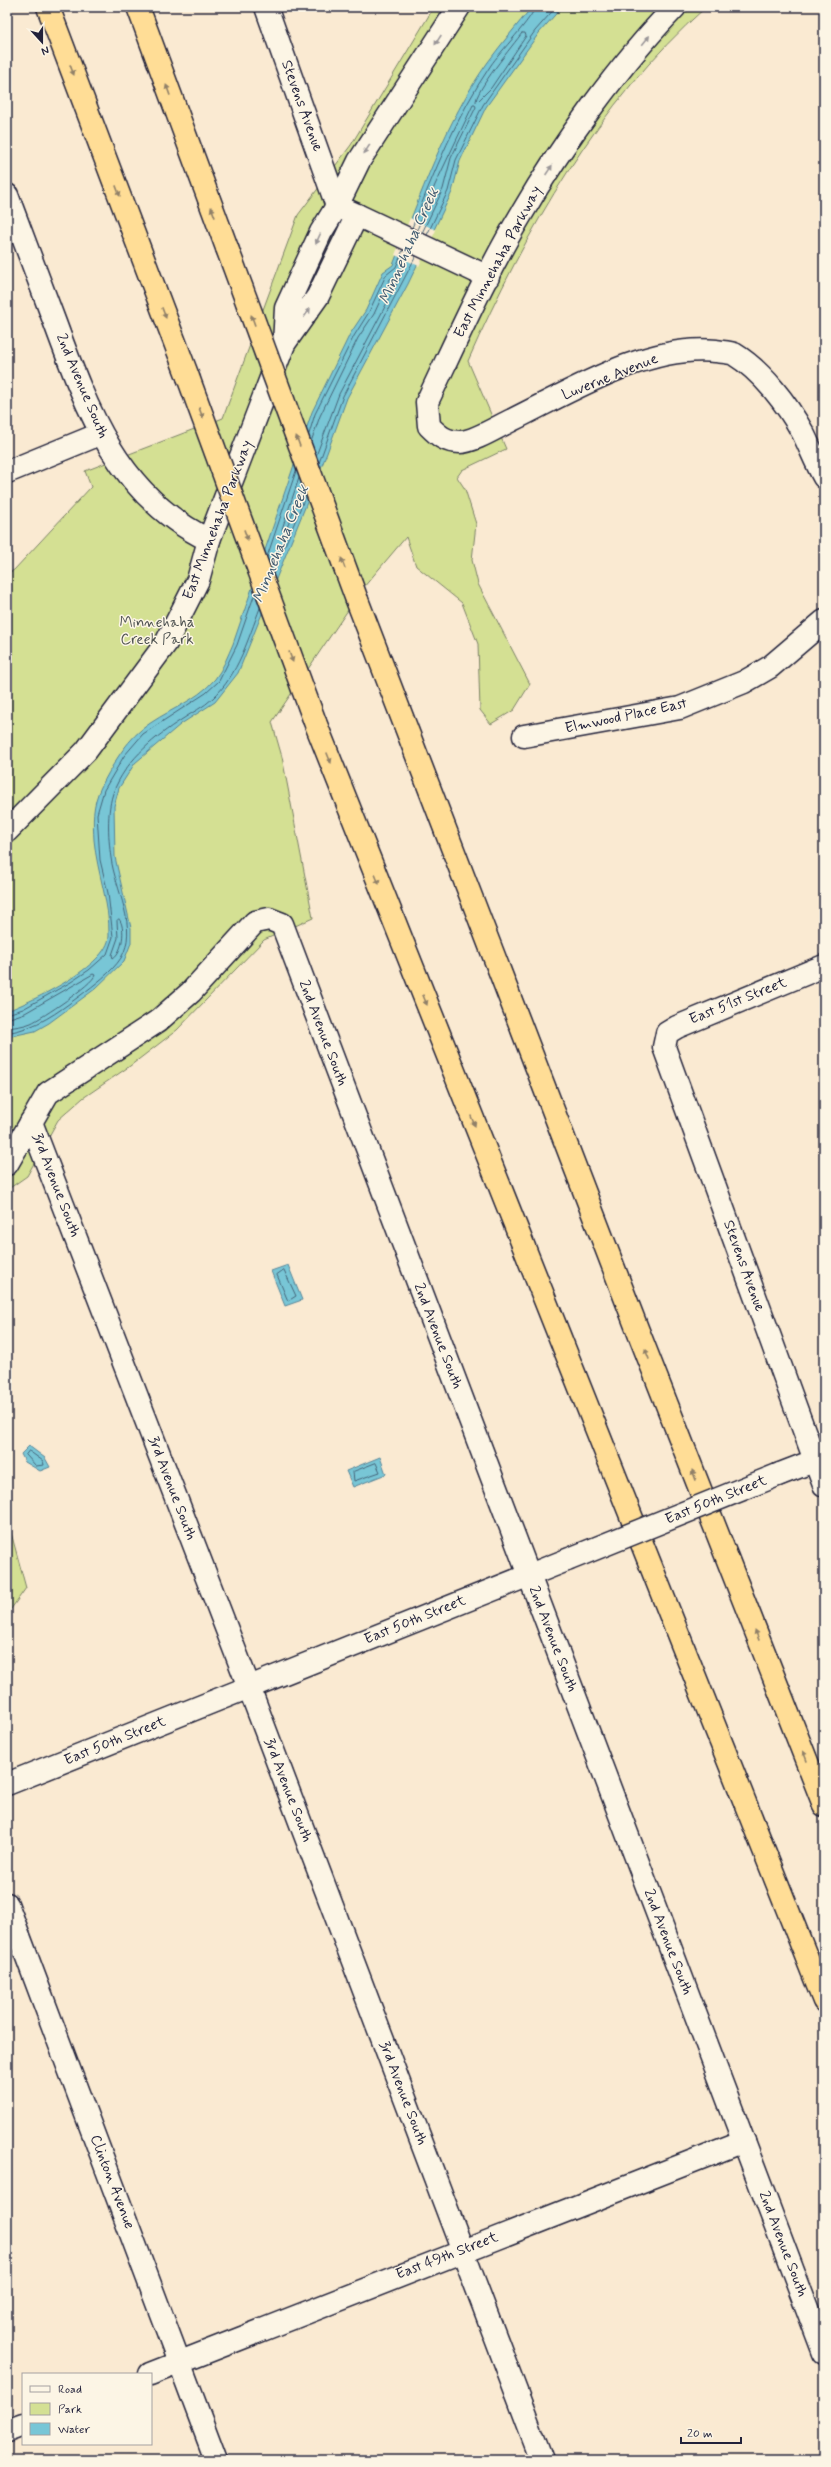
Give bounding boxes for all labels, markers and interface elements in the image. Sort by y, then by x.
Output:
north arrow [22,22,62,62]
one-way arrow [434,34,441,45]
one-way arrow [641,34,650,45]
text: N [39,43,51,58]
street label: Stevens Avenue [276,58,328,154]
one-way arrow [70,64,76,76]
one-way arrow [165,83,171,95]
one-way arrow [363,144,371,154]
one-way arrow [545,165,553,175]
street label: East Minnehaha Parkway [449,182,547,342]
water label: Minnehaha Creek [374,184,444,307]
one-way arrow [115,186,121,198]
one-way arrow [210,205,216,217]
one-way arrow [314,234,320,246]
one-way arrow [161,307,167,319]
one-way arrow [303,307,311,318]
one-way arrow [250,313,256,325]
street label: 2nd Avenue South [51,331,113,441]
street label: Luverne Avenue [559,349,661,405]
one-way arrow [199,408,205,420]
one-way arrow [295,435,301,447]
street label: East Minnehaha Parkway [178,437,258,603]
water label: Minnehaha Creek [248,481,315,606]
one-way arrow [244,530,250,542]
one-way arrow [340,557,346,569]
park label: Minnehaha Creek Park [119,613,195,650]
one-way arrow [289,652,295,664]
street label: Elmwood Place East [563,693,690,739]
one-way arrow [327,753,333,765]
one-way arrow [375,873,381,885]
street label: East 51st Street [686,972,790,1030]
street label: 2nd Avenue South [294,977,352,1089]
one-way arrow [422,994,428,1005]
one-way arrow [470,1115,476,1127]
street label: 3rd Avenue South [27,1130,85,1240]
street label: Stevens Avenue [718,1218,770,1314]
street label: 2nd Avenue South [409,1280,467,1392]
one-way arrow [643,1347,649,1359]
street label: 3rd Avenue South [143,1433,201,1543]
one-way arrow [691,1468,697,1480]
street label: East 50th Street [662,1470,770,1529]
street label: 2nd Avenue South [524,1583,582,1695]
street label: East 50th Street [361,1590,469,1649]
one-way arrow [754,1629,760,1641]
street label: East 50th Street [61,1711,169,1770]
street label: 3rd Avenue South [259,1735,317,1845]
one-way arrow [801,1750,807,1762]
street label: 2nd Avenue South [639,1886,697,1998]
street label: 3rd Avenue South [374,2038,432,2148]
street label: Clinton Avenue [85,2132,139,2232]
street label: 2nd Avenue South [754,2188,812,2300]
street label: East 49th Street [393,2227,501,2285]
legend [22,2373,152,2445]
text: Road [58,2382,82,2398]
text: Park [58,2402,82,2418]
scale bar [681,2419,741,2445]
text: Water [58,2422,90,2438]
text: 20 m [687,2426,713,2442]

